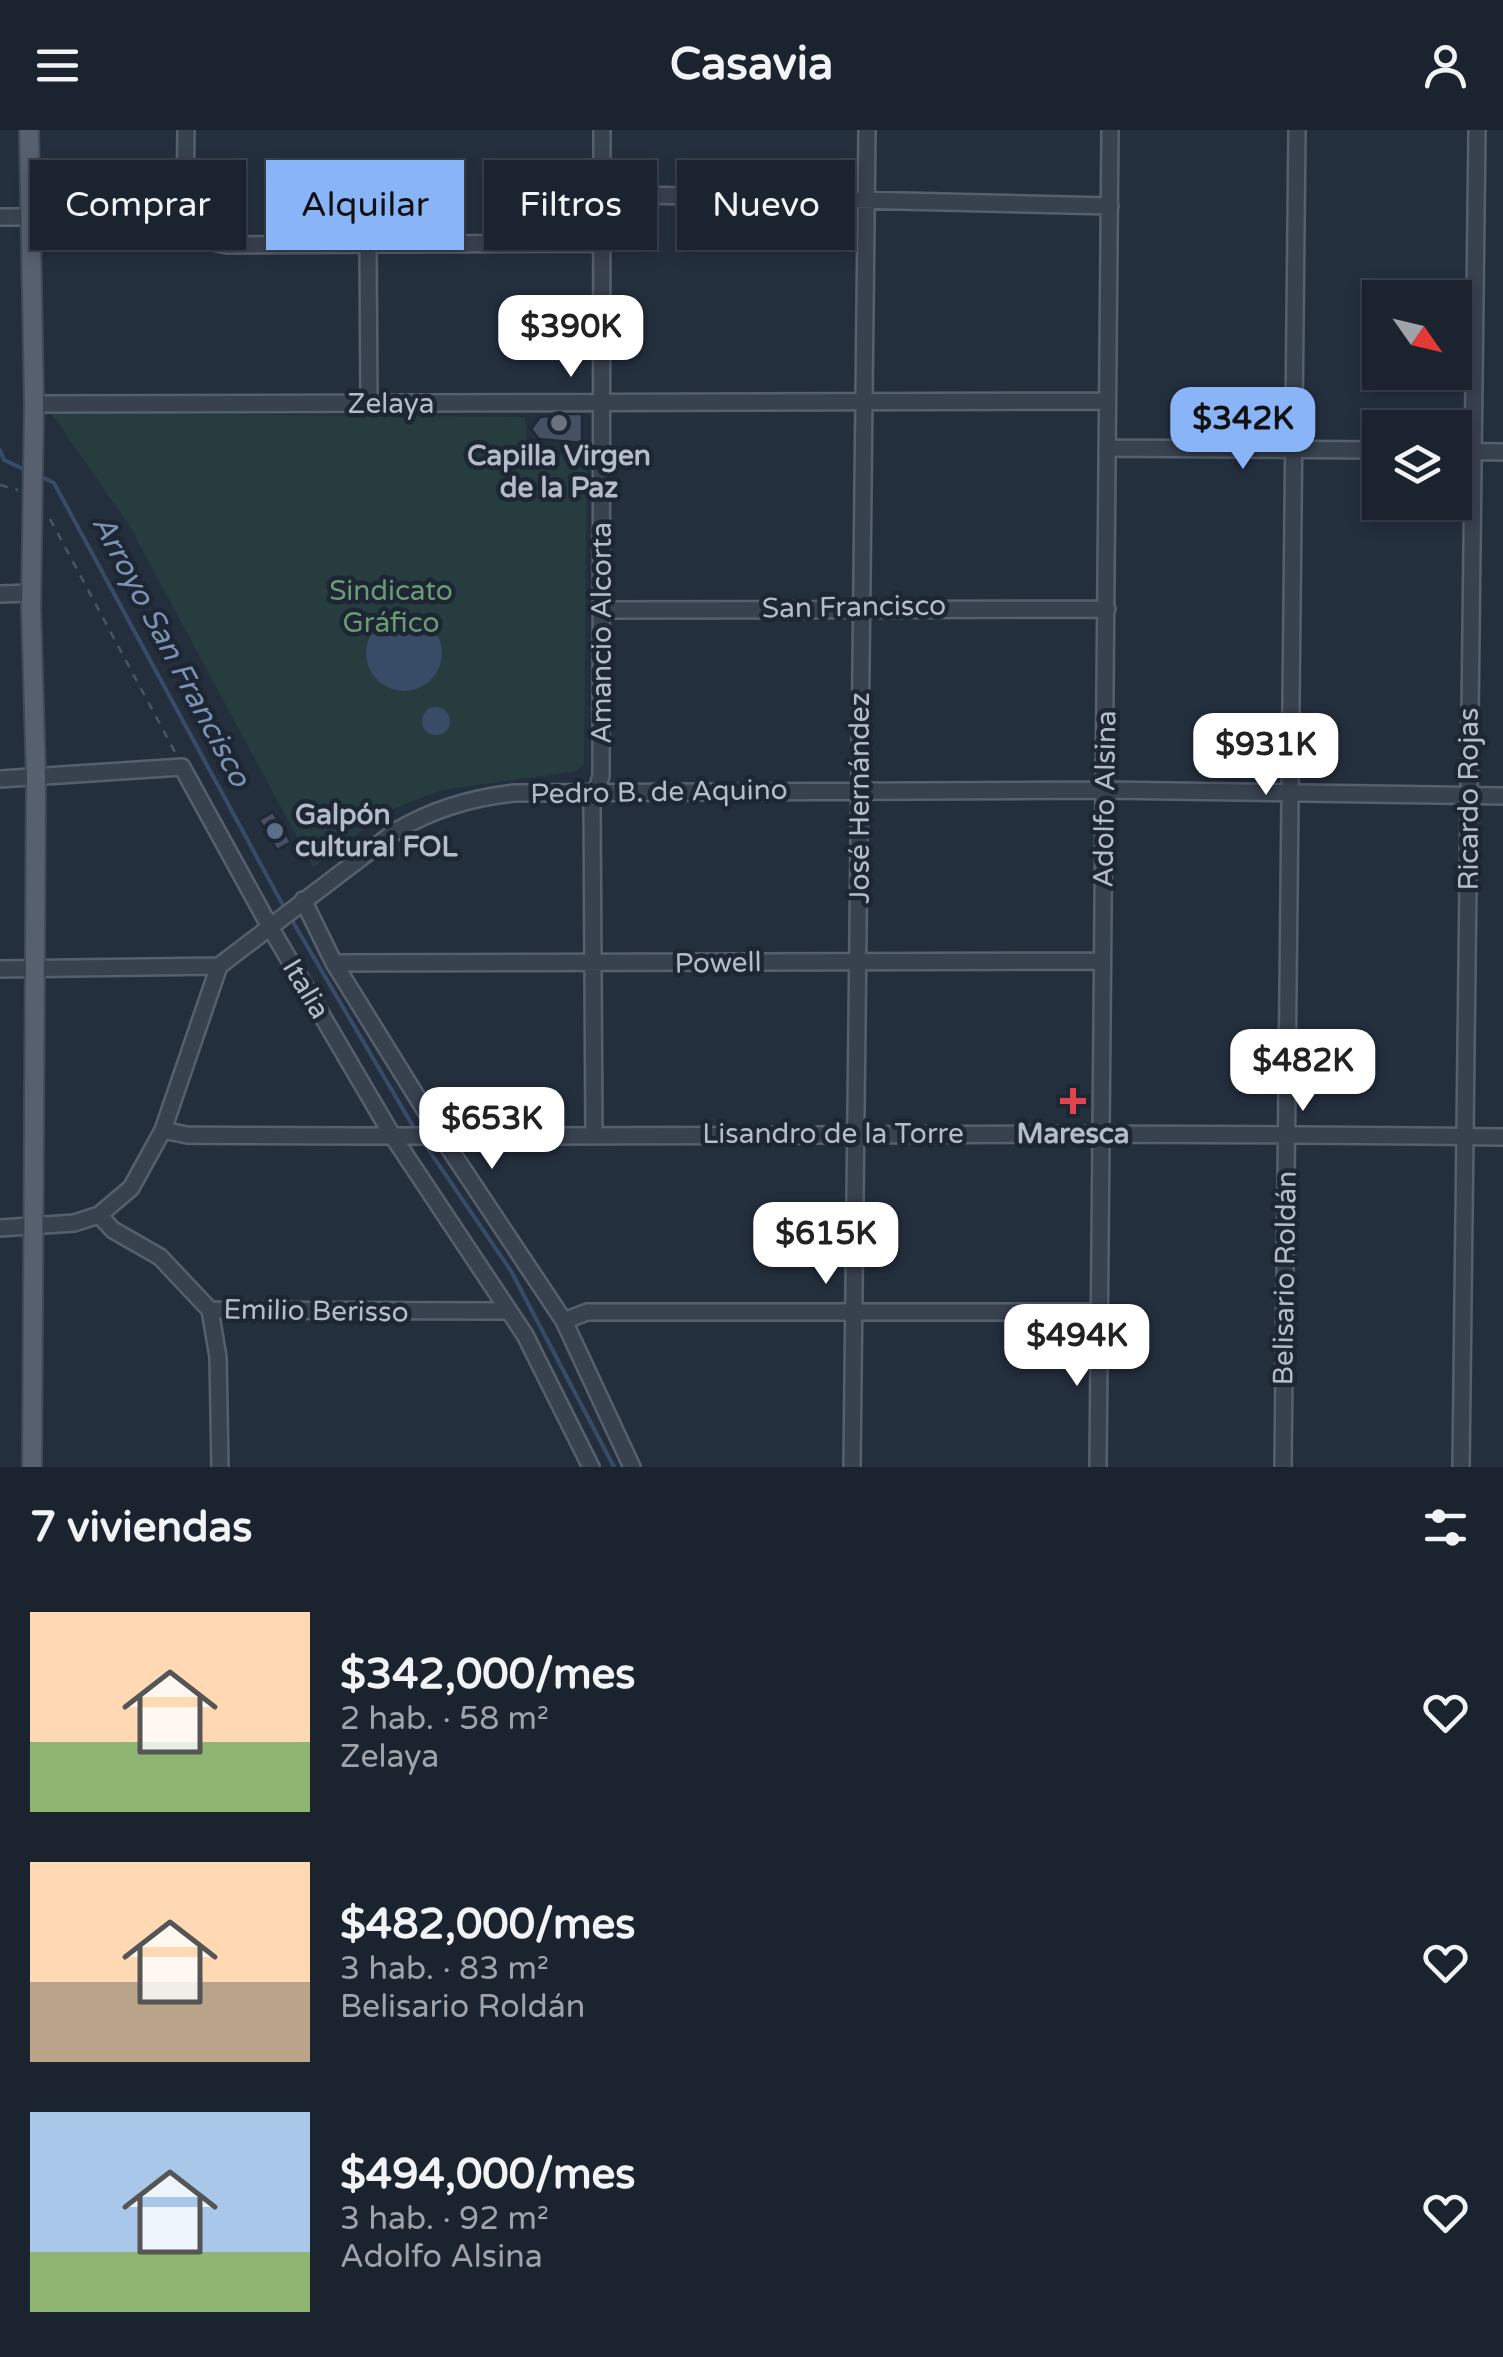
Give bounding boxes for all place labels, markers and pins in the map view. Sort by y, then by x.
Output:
pin: $390K [501,295,641,380]
pin: $342K [1173,387,1313,472]
marker: Capilla Virgen de la Paz [548,412,570,434]
place label: Capilla Virgen de la Paz [467,439,651,505]
pin: $931K [1196,713,1336,798]
place label: Galpón cultural FOL [295,798,459,864]
marker: Galpón cultural FOL [264,820,286,842]
pin: $482K [1233,1029,1373,1114]
pin: $653K [422,1087,562,1172]
marker: Maresca [1062,1090,1084,1112]
place label: Maresca [1016,1117,1130,1151]
pin: $615K [756,1202,896,1287]
pin: $494K [1007,1304,1147,1389]

